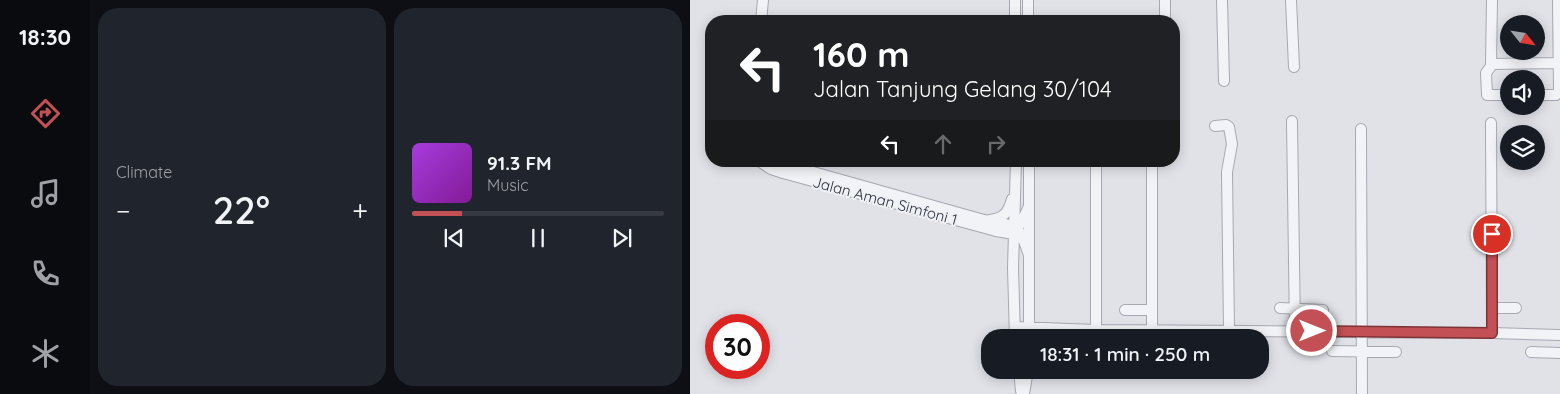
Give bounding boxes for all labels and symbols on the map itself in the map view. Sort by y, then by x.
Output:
north arrow [1500,15,1545,60]
street label: Jalan Aman Simfoni 1 [811,172,960,229]
pin [1471,213,1513,255]
position arrow [1285,304,1337,356]
speed limit sign: 30 [705,314,770,379]

